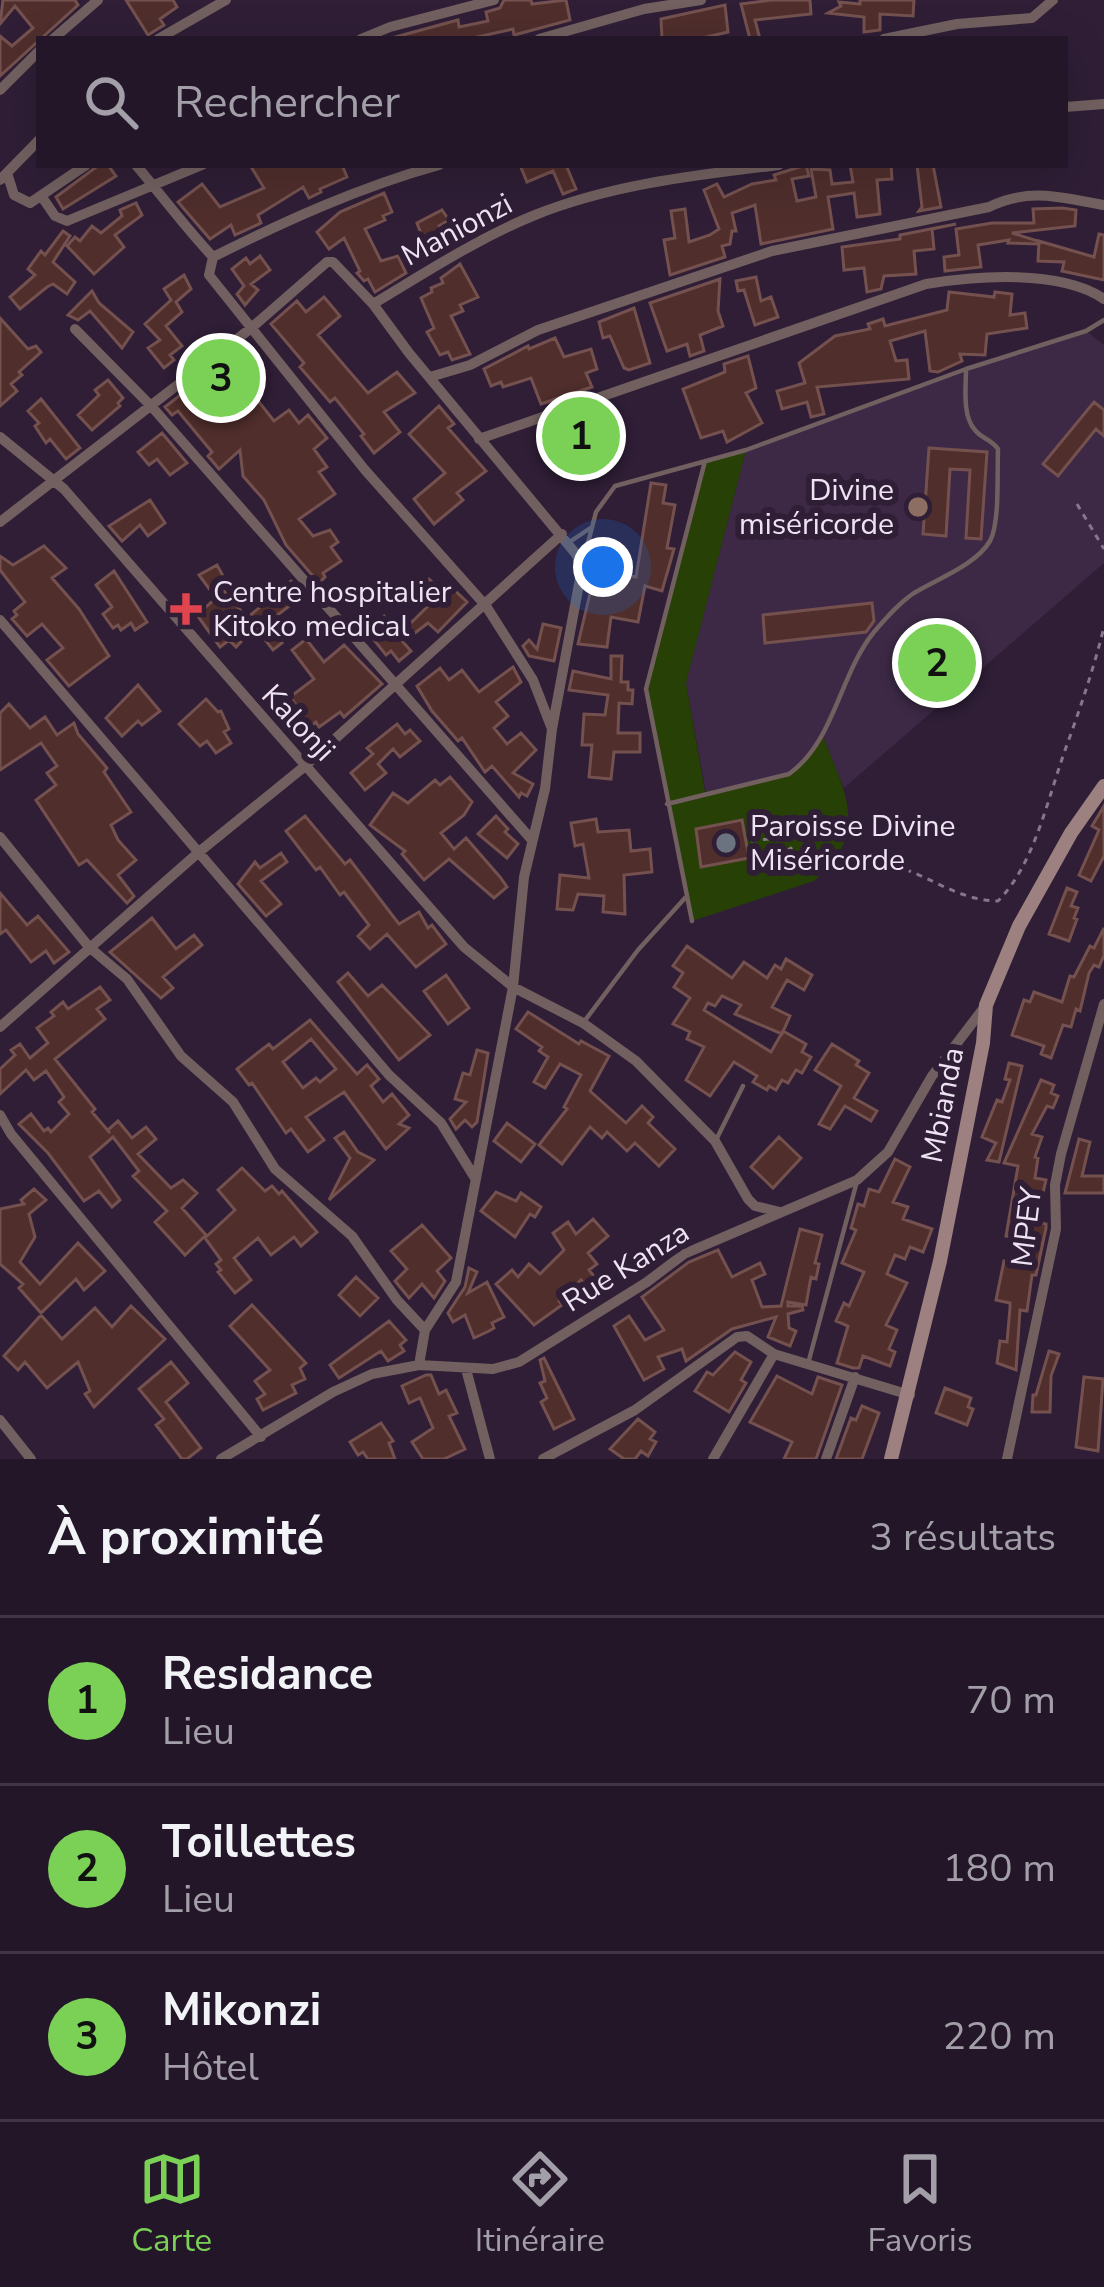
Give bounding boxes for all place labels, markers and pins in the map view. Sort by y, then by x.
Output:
pin: 3 [182,333,260,423]
pin: 1 [542,391,620,481]
place label: Divine miséricorde [739,470,894,545]
marker: Divine miséricorde [905,494,931,520]
place label: Centre hospitalier Kitoko medical [213,572,452,647]
marker: Centre hospitalier Kitoko medical [170,593,202,625]
pin: 2 [898,618,976,708]
place label: Paroisse Divine Miséricorde [750,806,956,881]
marker: Paroisse Divine Miséricorde [713,830,739,856]

